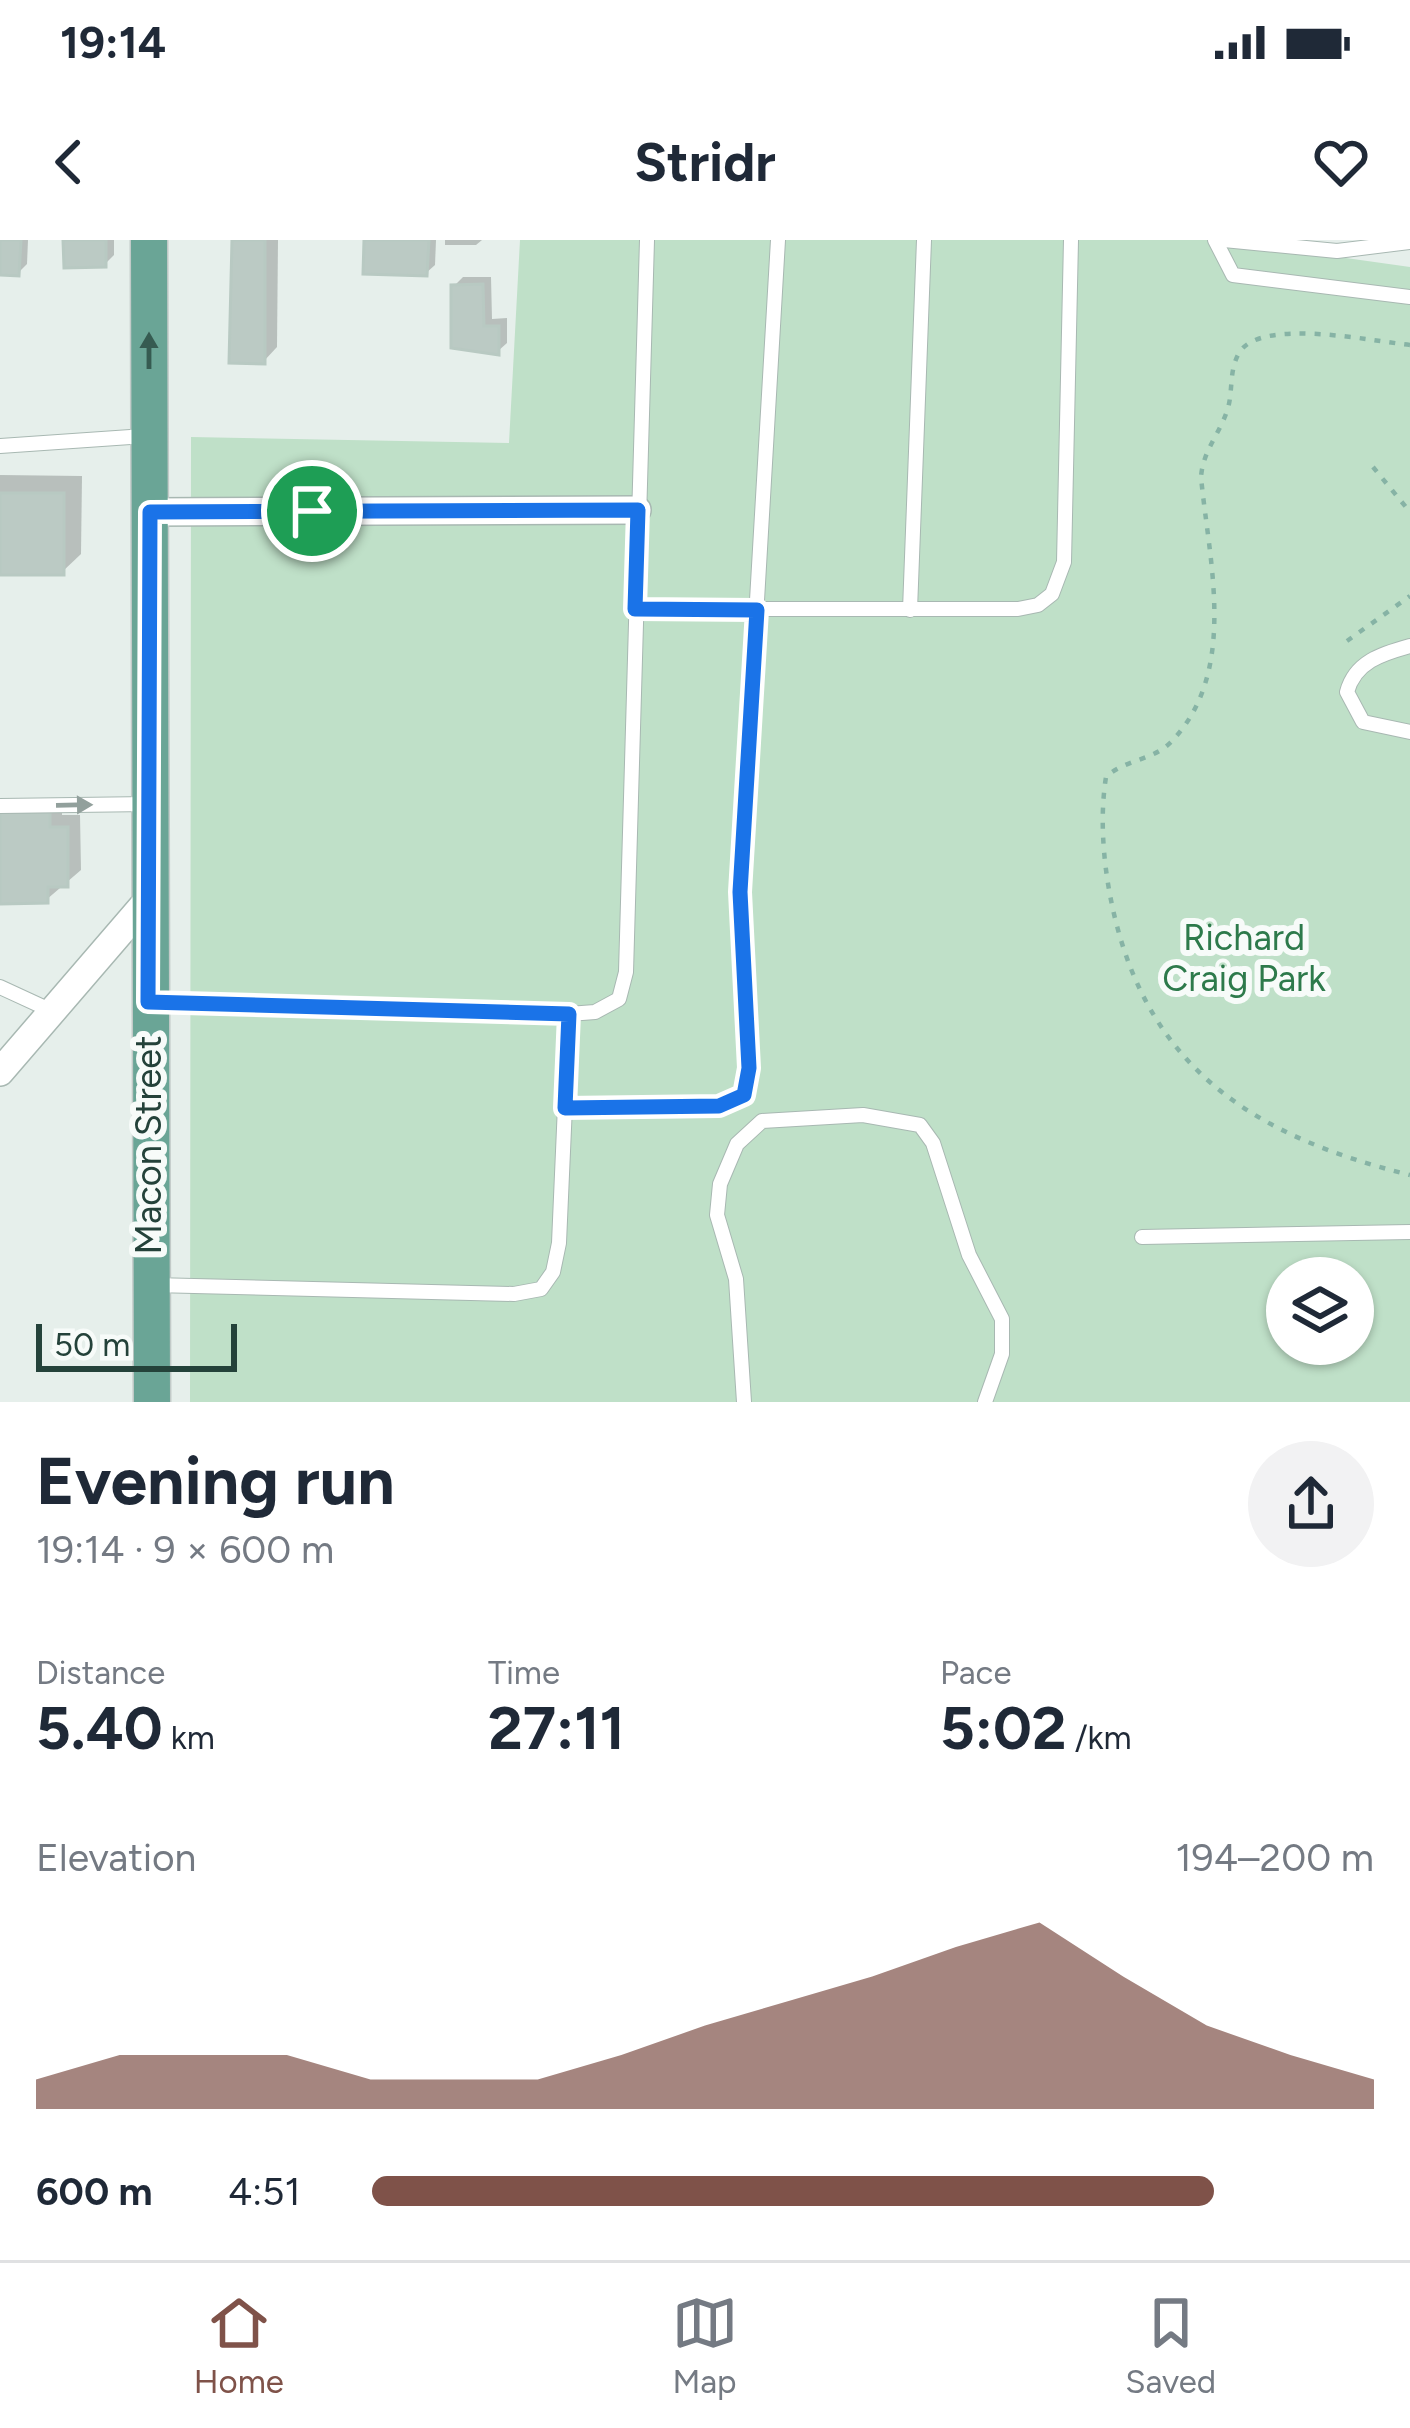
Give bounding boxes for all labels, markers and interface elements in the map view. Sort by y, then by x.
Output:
text: 19:14 [60,15,166,69]
icon: back [36,129,102,195]
icon: heart [1308,129,1374,195]
text: Stridr [634,130,776,195]
one-way arrow [139,331,159,369]
pin [261,460,363,562]
icon: arrive [279,478,345,544]
one-way arrow [56,795,94,815]
park label: Richard Craig Park [1162,916,1326,1000]
street label: Macon Street [127,1036,170,1254]
map controls [1266,1257,1374,1365]
button: layers [1266,1257,1374,1365]
scale bar [36,1318,237,1371]
text: 50 m [54,1325,130,1364]
text: Evening run [36,1441,395,1521]
button: share [1248,1441,1374,1567]
text: 19:14 · 9 × 600 m [36,1526,334,1573]
text: Distance [36,1653,165,1692]
text: Time [488,1653,560,1692]
text: Pace [940,1653,1011,1692]
text: 5.40 [36,1692,163,1764]
text: 27:11 [488,1692,625,1764]
text: 5:02 [940,1692,1067,1764]
text: km [163,1718,215,1757]
text: /km [1067,1718,1132,1757]
text: Elevation [36,1834,196,1881]
text: 194–200 m [1176,1834,1374,1881]
text: 600 m [36,2168,152,2215]
text: 4:51 [228,2168,301,2215]
tab: Home [194,2290,284,2401]
tab: Map [672,2290,738,2401]
tab: Saved [1125,2290,1216,2401]

